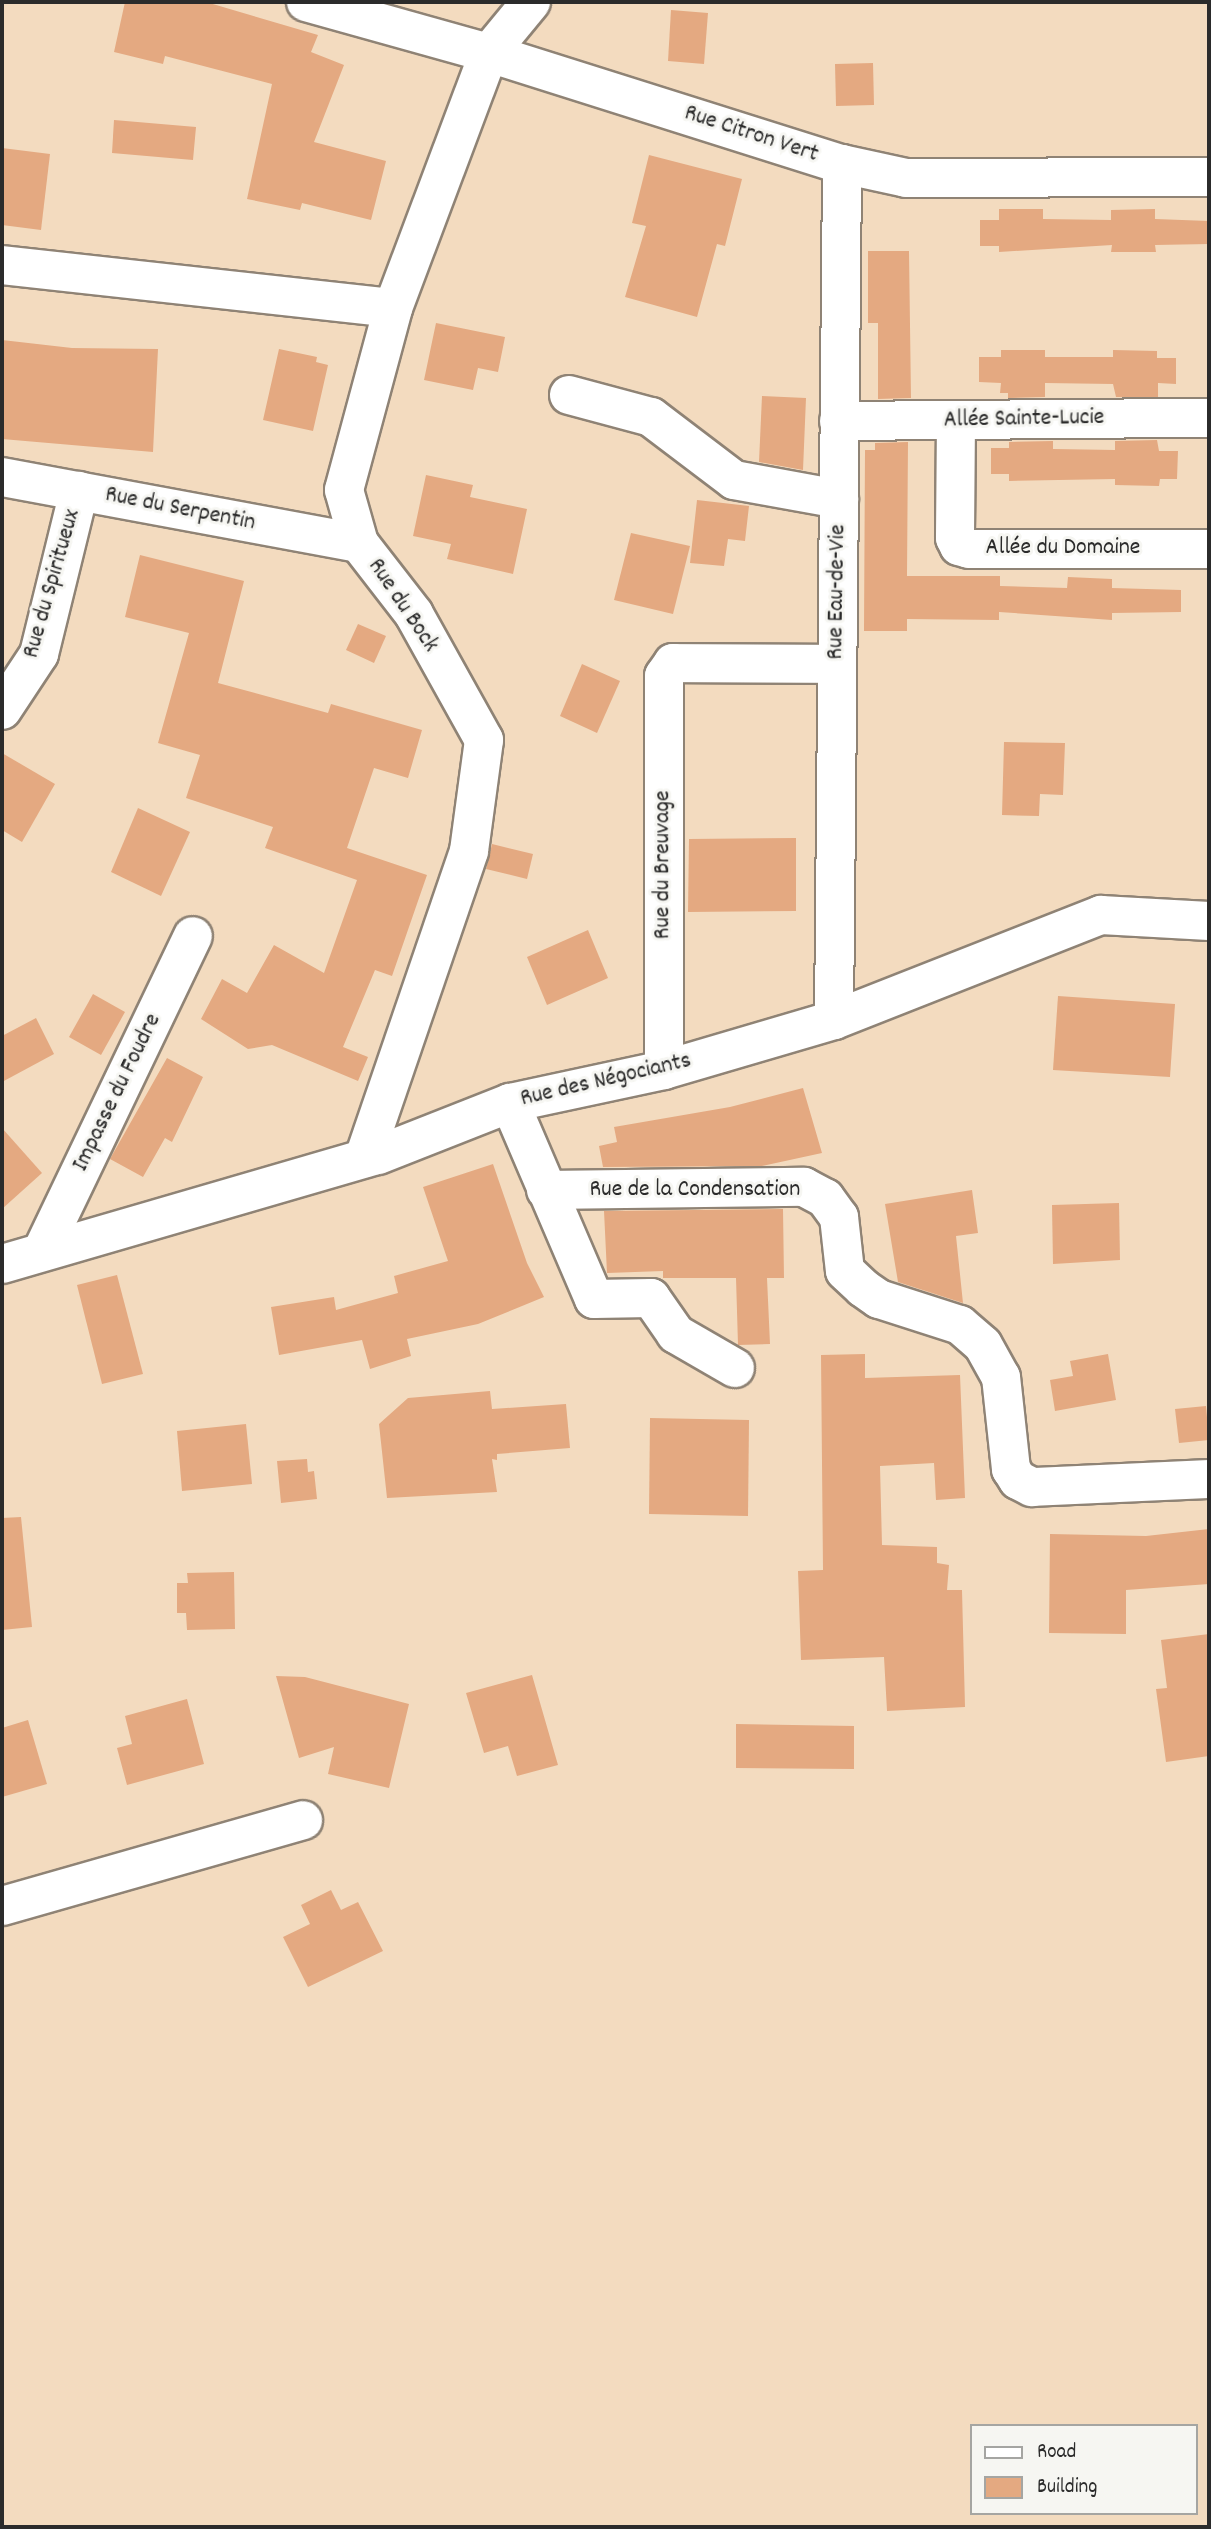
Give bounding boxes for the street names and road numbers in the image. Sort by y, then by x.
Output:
street label: Rue Citron Vert [680,100,822,170]
street label: Allée Sainte-Lucie [943,404,1105,436]
street label: Rue du Serpentin [103,481,257,539]
street label: Rue du Spiritueux [18,506,88,662]
street label: Rue Eau-de-Vie [822,524,854,660]
street label: Allée du Domaine [986,535,1140,563]
street label: Rue du Bock [360,554,444,658]
street label: Rue du Breuvage [650,791,678,939]
street label: Impasse du Foudre [67,1009,169,1177]
street label: Rue des Négociants [518,1047,694,1115]
street label: Rue de la Condensation [590,1177,800,1205]

